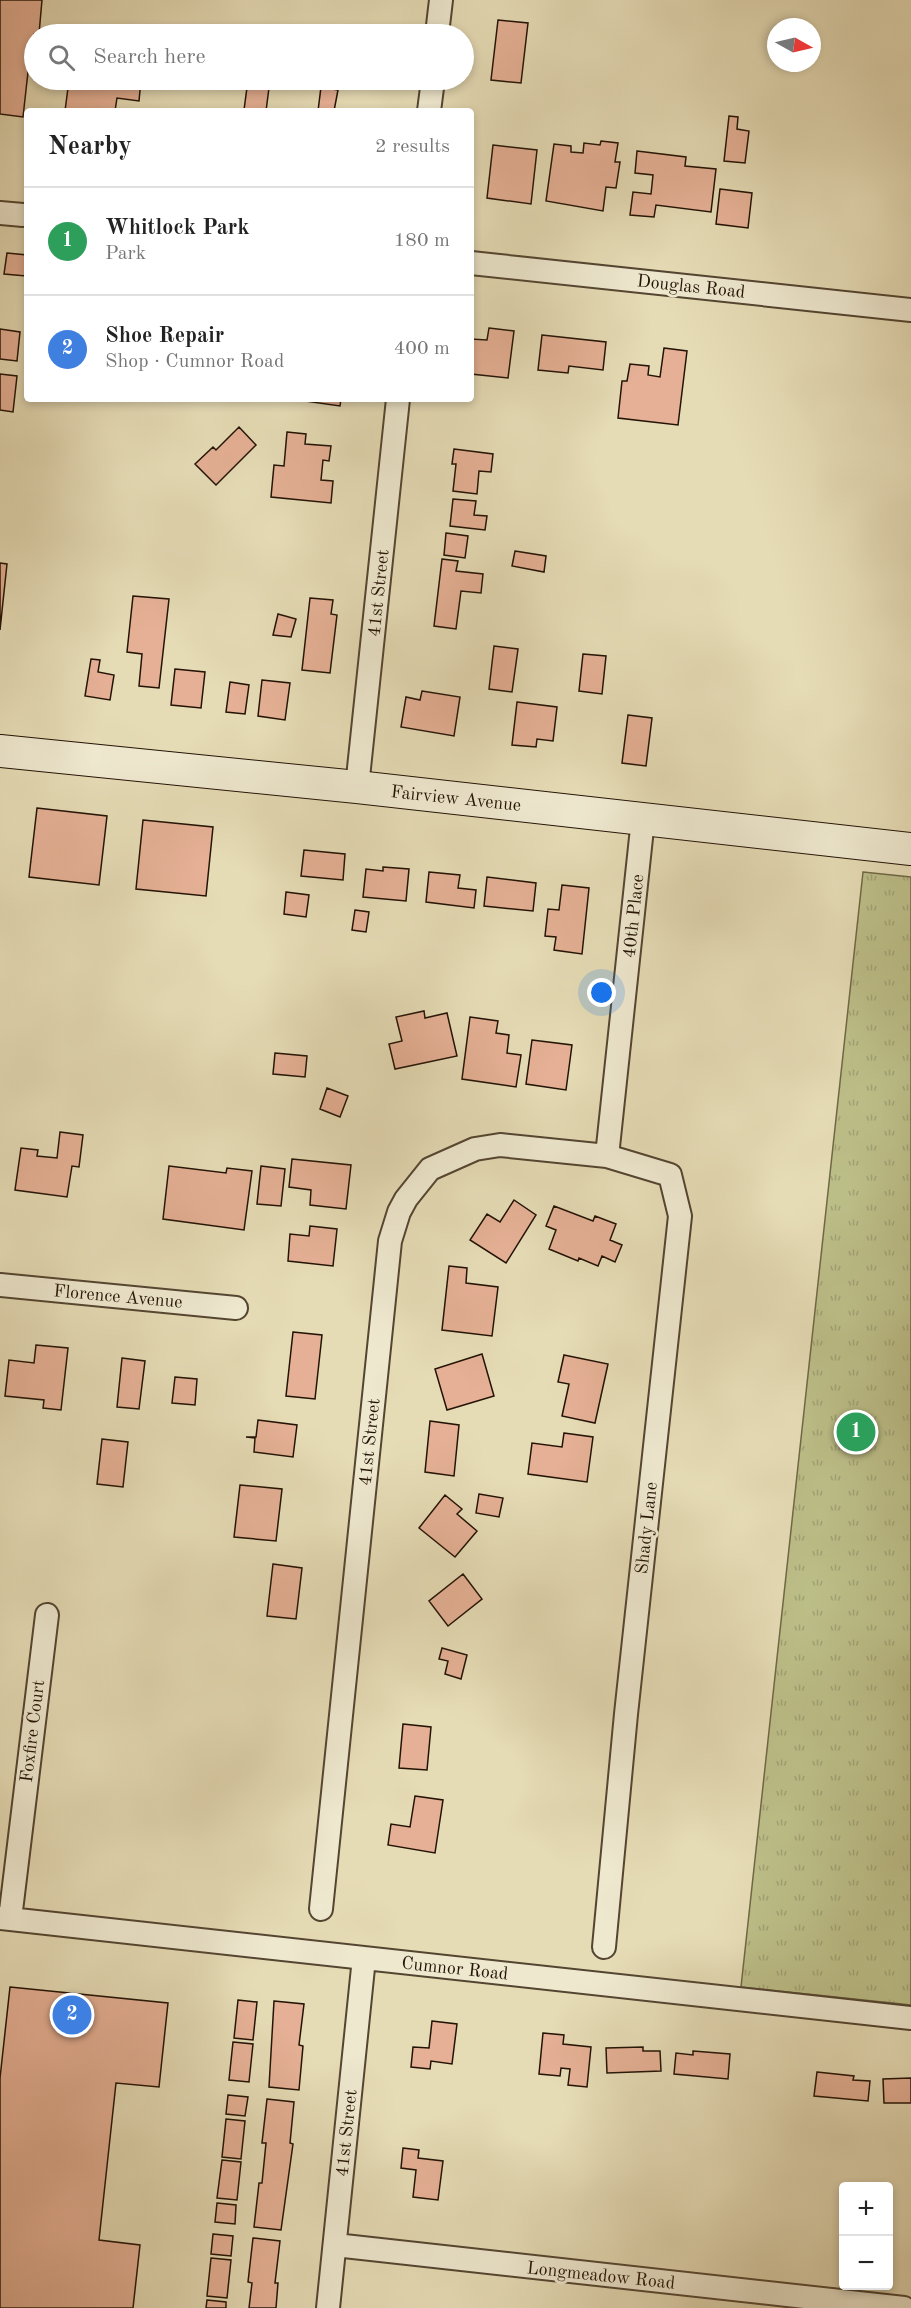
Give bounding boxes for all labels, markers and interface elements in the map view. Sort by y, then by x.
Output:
north arrow [767,18,821,72]
search box [24,24,474,90]
icon: search [45,41,78,74]
text: Search here [93,46,206,68]
text: Nearby [48,134,132,160]
text: 2 results [375,137,450,157]
text: Whitlock Park [105,217,250,239]
text: 1 [62,231,73,251]
text: 180 m [394,231,450,251]
text: Park [105,244,146,264]
street label: Douglas Road [636,272,746,302]
text: Shoe Repair [105,325,224,347]
text: 2 [62,339,73,359]
text: 400 m [394,339,450,359]
text: Shop · Cumnor Road [105,352,284,372]
street label: 41st Street [365,549,393,638]
street label: Fairview Avenue [390,783,522,815]
street label: 40th Place [621,873,647,959]
your location [587,978,616,1007]
street label: Florence Avenue [53,1282,183,1312]
street label: 41st Street [356,1398,384,1487]
pin: 1 [836,1410,876,1454]
street label: Shady Lane [633,1481,661,1575]
street label: Foxfire Court [18,1679,48,1783]
street label: Cumnor Road [401,1954,509,1984]
pin: 2 [52,1992,92,2038]
street label: 41st Street [333,2089,361,2178]
map controls [839,2182,893,2290]
button: + [839,2182,893,2236]
button: − [839,2236,893,2290]
street label: Longmeadow Road [526,2259,676,2293]

